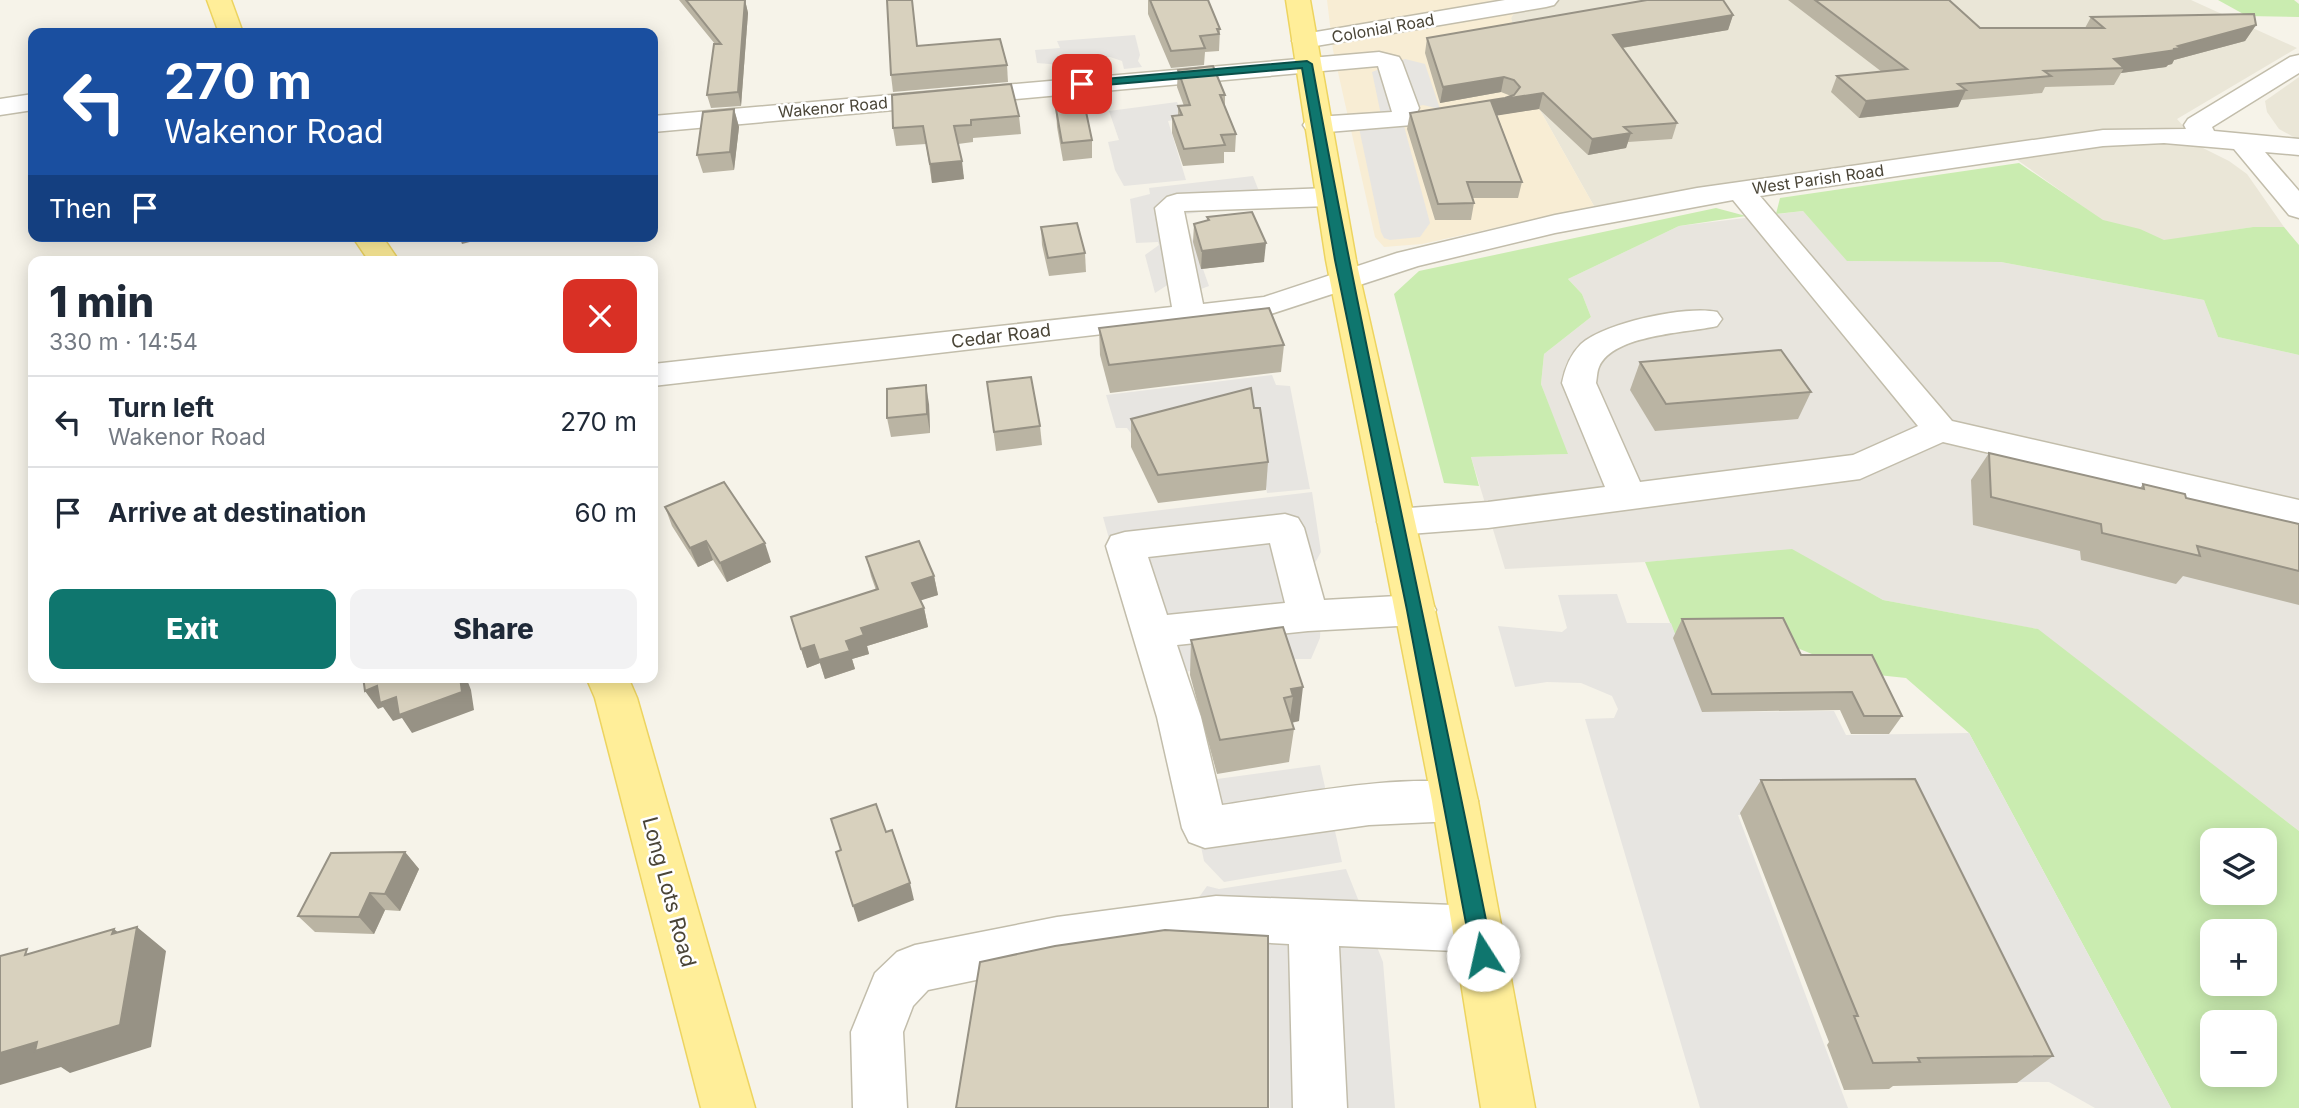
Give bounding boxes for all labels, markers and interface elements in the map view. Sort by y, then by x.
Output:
street label: Colonial Road [1330,9,1436,47]
text: 270 m [164,52,312,111]
pin [1052,54,1112,114]
icon: left [49,56,140,147]
icon: arrive [1063,65,1101,103]
street label: Wakenor Road [777,92,889,122]
text: Wakenor Road [164,112,384,151]
street label: West Parish Road [1751,160,1885,198]
icon: arrive [126,189,164,227]
text: Then [49,193,112,224]
text: 1 min [49,276,154,327]
button: close [563,279,637,353]
street label: Cedar Road [950,319,1052,352]
text: 330 m · 14:54 [49,328,198,356]
text: Turn left [108,392,214,423]
icon: left [49,403,87,441]
text: 270 m [560,406,637,437]
text: Wakenor Road [108,423,266,451]
icon: arrive [49,494,87,532]
text: Arrive at destination [108,497,367,528]
text: 60 m [574,497,637,528]
button: Exit [49,589,336,669]
button: Share [350,589,637,669]
street label: Long Lots Road [637,814,702,970]
map controls [2200,828,2277,1087]
button: layers [2200,828,2277,905]
position arrow [1446,918,1520,992]
button: + [2200,919,2277,996]
button: − [2200,1010,2277,1087]

